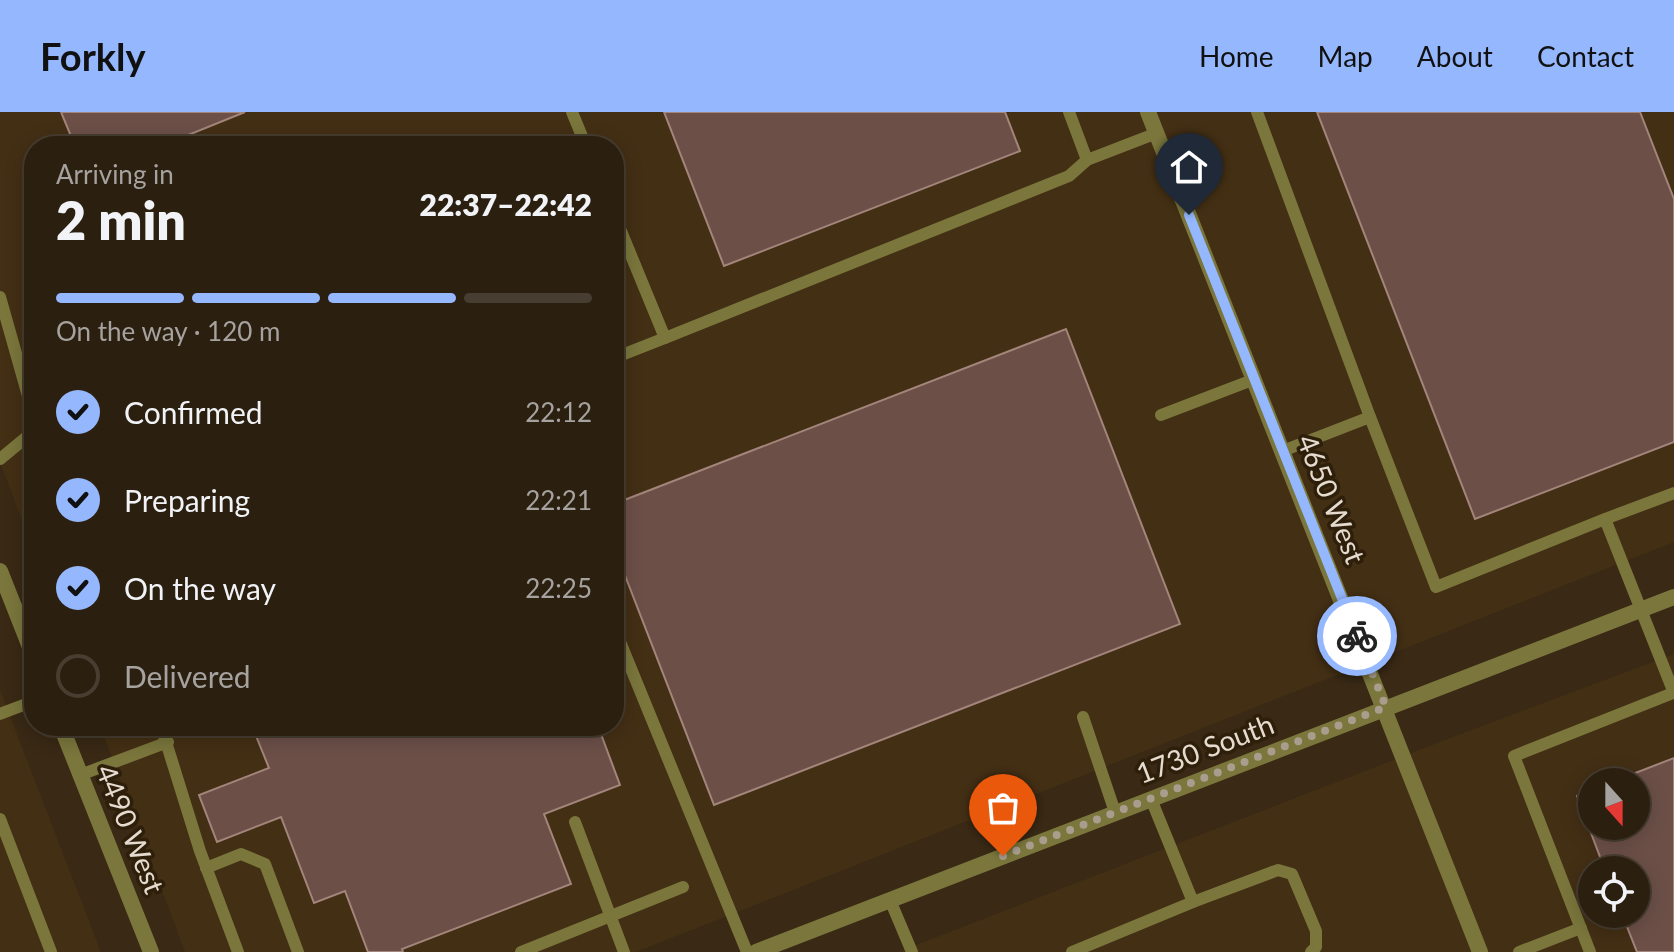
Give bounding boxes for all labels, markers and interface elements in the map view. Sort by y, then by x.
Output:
text: Forkly [40,33,146,79]
text: Home [1199,39,1274,73]
text: Map [1318,39,1373,73]
text: About [1417,39,1493,73]
text: Contact [1537,39,1634,73]
pin [1155,133,1223,215]
icon: home [1167,145,1211,189]
text: Arriving in [56,158,174,190]
text: 22:37–22:42 [419,186,592,222]
text: 2 min [56,189,186,251]
text: On the way · 120 m [56,315,280,347]
icon: check [56,390,100,434]
text: Confirmed [124,394,263,430]
text: 22:12 [525,396,592,428]
street label: 4650 West [1291,429,1373,568]
icon: check [56,478,100,522]
text: Preparing [124,482,250,518]
text: 22:21 [525,484,592,516]
icon: check [56,566,100,610]
text: On the way [124,570,276,606]
text: 22:25 [525,572,592,604]
courier [1317,596,1397,676]
icon: bike [1335,614,1379,658]
text: Delivered [124,658,251,694]
street label: 1730 South [1131,706,1278,790]
street label: 4490 West [90,759,172,898]
north arrow [1578,768,1650,840]
map controls [1578,768,1650,928]
pin [969,774,1037,856]
icon: bag [981,786,1025,830]
button: locate [1578,856,1650,928]

